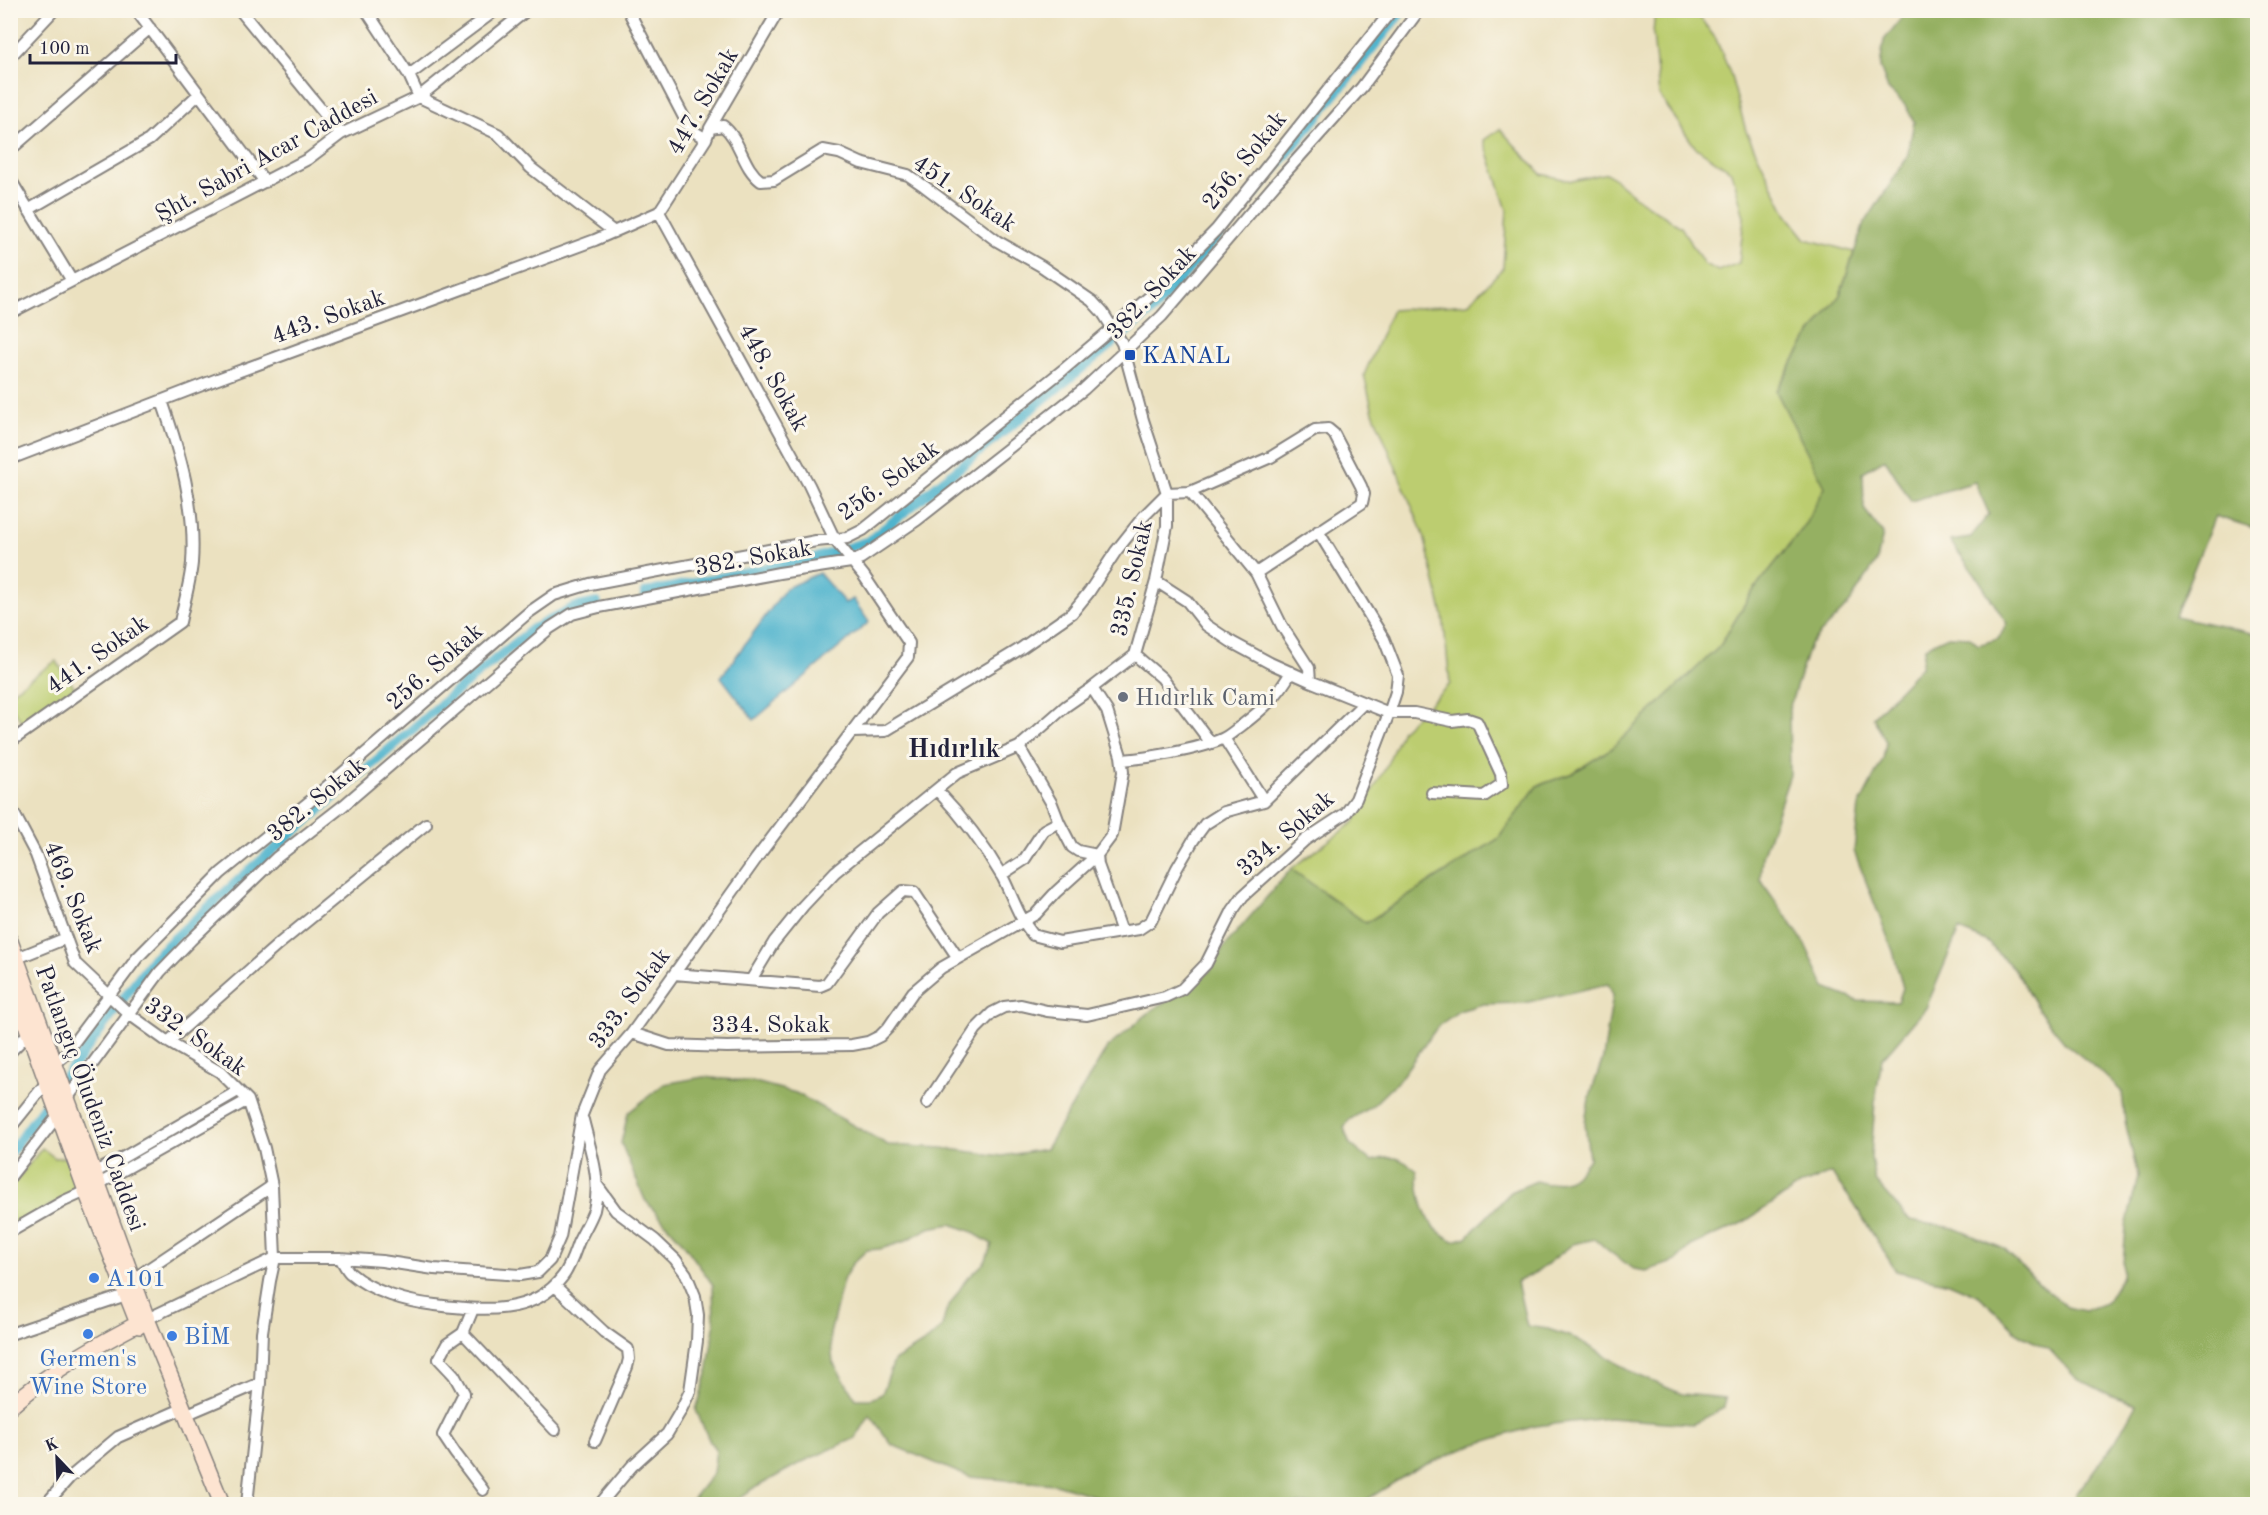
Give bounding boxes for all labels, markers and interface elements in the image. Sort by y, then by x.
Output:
scale bar [30,27,176,65]
text: 100 m [39,40,90,58]
street label: 447. Sokak [664,45,744,159]
street label: Şht. Sabri Acar Caddesi [152,86,382,228]
street label: 256. Sokak [1199,108,1292,215]
street label: 451. Sokak [908,151,1020,238]
street label: 382. Sokak [1103,242,1202,345]
street label: 443. Sokak [269,286,389,349]
street label: 448. Sokak [733,320,812,436]
place label: KANAL [1142,345,1231,369]
marker: KANAL [1123,348,1137,362]
street label: 256. Sokak [834,437,944,526]
street label: 335. Sokak [1108,518,1158,639]
street label: 382. Sokak [693,537,814,581]
street label: 441. Sokak [43,612,154,700]
street label: 256. Sokak [383,619,488,716]
place label: Hıdırlık Cami [1135,687,1275,711]
marker: Hıdırlık Cami [1116,690,1130,704]
district label: Hıdırlık [908,737,1001,763]
street label: 382. Sokak [264,754,371,847]
street label: 334. Sokak [1233,787,1340,882]
street label: 469. Sokak [39,838,106,957]
street label: 333. Sokak [585,945,676,1054]
street label: Patlangıç Öludeniz Caddesi [30,961,152,1235]
street label: 332. Sokak [139,994,250,1082]
street label: 334. Sokak [712,1014,830,1038]
place label: A101 [106,1268,166,1292]
marker: A101 [87,1271,101,1285]
place label: BİM [184,1323,230,1350]
marker: Germen's Wine Store [81,1327,95,1341]
marker: BİM [165,1329,179,1343]
place label: Germen's Wine Store [29,1348,147,1400]
north arrow [27,1428,87,1488]
text: K [43,1436,61,1456]

